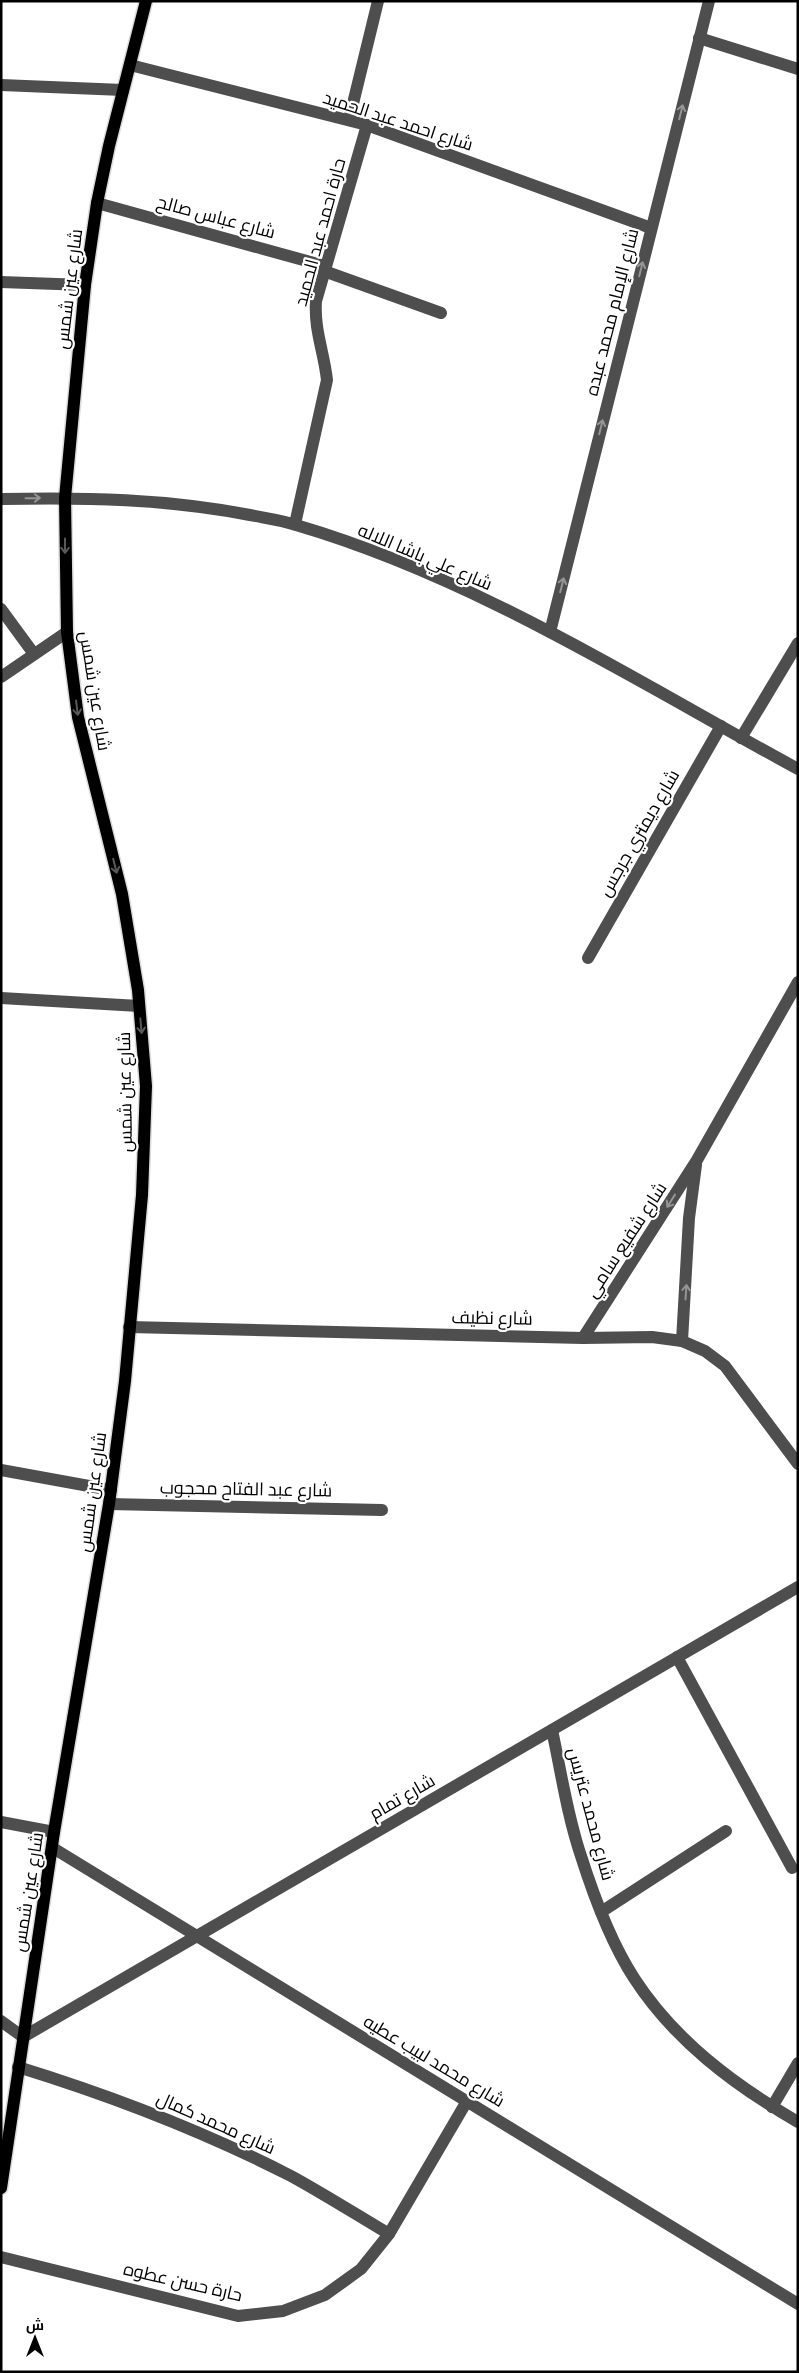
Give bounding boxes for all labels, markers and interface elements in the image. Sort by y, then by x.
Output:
street label: شارع احمد عبد الحميد [320,86,476,157]
one-way arrow [676,104,686,120]
street label: حارة احمد عبد الحميد [290,156,350,308]
street label: شارع عباس صالح [154,191,278,244]
street label: شارع الإمام محمد عبده [581,226,644,398]
street label: شارع عين شمس [51,228,88,350]
one-way arrow [637,262,646,278]
one-way arrow [597,420,606,436]
one-way arrow [24,493,41,503]
street label: شارع علي باشا اللاله [353,519,496,598]
one-way arrow [60,538,70,554]
one-way arrow [558,577,567,593]
street label: شارع عين شمس [74,630,115,753]
one-way arrow [72,700,82,716]
street label: شارع ديمتري جرجس [594,766,687,902]
one-way arrow [111,857,120,873]
one-way arrow [136,1018,146,1034]
street label: شارع عين شمس [113,1031,138,1153]
street label: شارع شفيع سامي [580,1178,674,1304]
one-way arrow [666,1194,676,1208]
one-way arrow [681,1284,691,1300]
street label: شارع نظيف [451,1306,533,1331]
street label: شارع عين شمس [73,1431,112,1553]
street label: شارع عبد الفتاح محجوب [160,1476,332,1503]
street label: شارع محمد عتريس [562,1745,619,1883]
street label: شارع تمام [365,1769,439,1825]
street label: شارع عين شمس [8,1831,49,1954]
street label: شارع محمد لبيب عطيه [359,2010,509,2113]
street label: شارع محمد كمال [153,2087,279,2160]
street label: حارة حسن عطوه [121,2258,245,2306]
north arrow [10,2313,60,2363]
text: ش [26,2317,44,2334]

